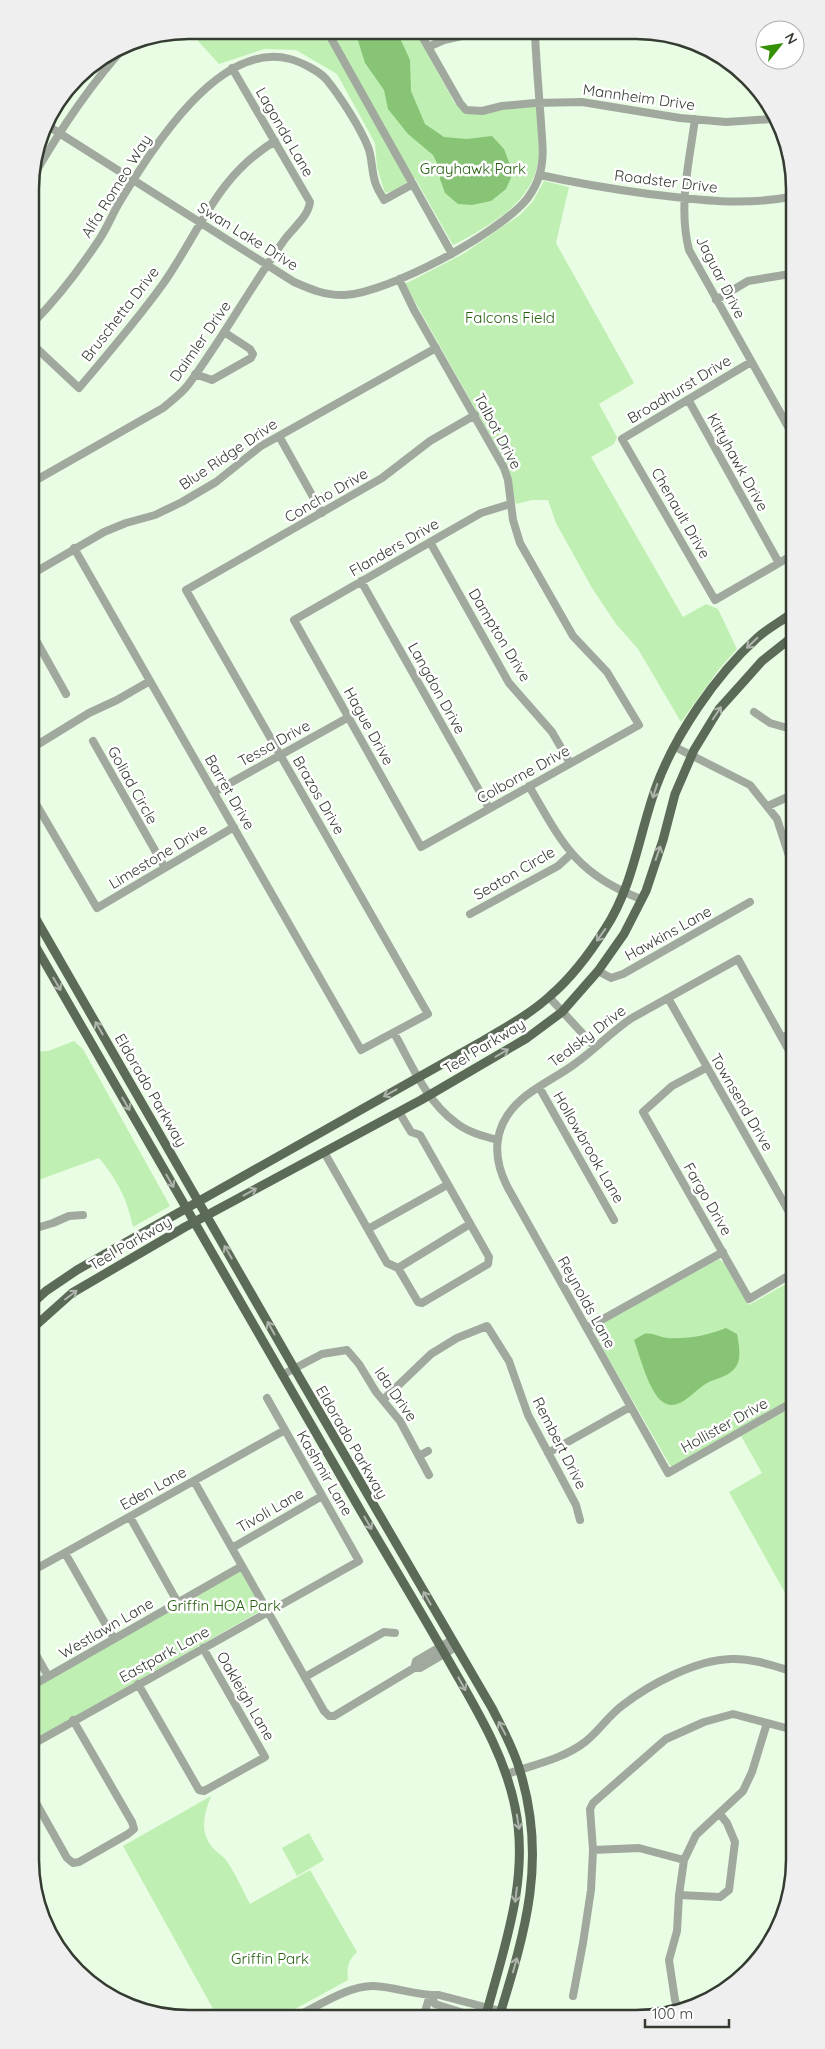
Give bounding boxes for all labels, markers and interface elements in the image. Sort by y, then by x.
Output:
north arrow [755,20,805,70]
text: N [781,30,802,47]
street label: Mannheim Drive [582,80,696,114]
street label: Lagonda Lane [252,84,318,180]
street label: Alfa Romeo Way [77,131,155,241]
park label: Grayhawk Park [420,159,526,178]
street label: Roadster Drive [613,165,719,197]
street label: Swan Lake Drive [194,197,302,275]
street label: Jaguar Drive [692,232,750,322]
street label: Bruschetta Drive [77,263,163,365]
street label: Daimler Drive [165,297,235,385]
park label: Falcons Field [465,308,555,327]
street label: Broadhurst Drive [624,351,734,427]
street label: Talbot Drive [470,390,526,472]
street label: Kittyhawk Drive [703,410,773,514]
street label: Blue Ridge Drive [175,414,281,494]
street label: Concho Drive [281,464,371,526]
street label: Chenault Drive [647,464,715,562]
street label: Flanders Drive [346,514,442,580]
street label: Dampton Drive [465,585,535,685]
one-way arrow [746,637,758,649]
street label: Langdon Drive [404,639,470,737]
street label: Hague Drive [340,684,398,768]
one-way arrow [712,707,722,721]
street label: Tessa Drive [235,715,313,771]
street label: Colborne Drive [473,741,573,807]
street label: Goliad Circle [104,743,162,827]
street label: Barret Drive [201,751,259,833]
street label: Brazos Drive [289,752,349,838]
one-way arrow [650,783,660,799]
street label: Limestone Drive [105,819,211,893]
street label: Seaton Circle [470,842,558,904]
one-way arrow [654,846,664,862]
street label: Hawkins Lane [621,901,715,965]
one-way arrow [596,928,606,942]
one-way arrow [52,976,62,991]
street label: Tealsky Drive [544,1001,630,1071]
street label: Teel Parkway [439,1014,529,1078]
one-way arrow [93,1021,103,1035]
street label: Eldorado Parkway [111,1030,191,1150]
one-way arrow [494,1047,508,1057]
street label: Townsend Drive [706,1050,778,1154]
street label: Hollowbrook Lane [549,1088,629,1206]
one-way arrow [383,1089,397,1099]
one-way arrow [121,1097,131,1111]
street label: Fargo Drive [679,1159,737,1239]
one-way arrow [165,1173,175,1188]
one-way arrow [242,1187,257,1196]
street label: Teel Parkway [85,1212,175,1274]
one-way arrow [222,1245,232,1259]
street label: Reynolds Lane [554,1253,620,1351]
one-way arrow [64,1290,78,1300]
one-way arrow [266,1321,275,1336]
street label: Ida Drive [370,1363,422,1425]
street label: Eldorado Parkway [312,1382,392,1502]
street label: Hollister Drive [677,1393,771,1457]
street label: Rembert Drive [529,1394,591,1492]
street label: Kashmir Lane [293,1427,357,1519]
street label: Eden Lane [116,1462,190,1514]
street label: Tivoli Lane [233,1483,307,1537]
one-way arrow [364,1515,374,1529]
one-way arrow [422,1591,432,1605]
street label: Westlawn Lane [56,1593,156,1663]
park label: Griffin HOA Park [167,1596,281,1615]
street label: Eastpark Lane [116,1621,212,1687]
street label: Oakleigh Lane [213,1648,279,1744]
one-way arrow [458,1676,468,1691]
one-way arrow [497,1721,506,1736]
one-way arrow [513,1813,523,1829]
one-way arrow [511,1887,521,1903]
park label: Griffin Park [231,1949,309,1968]
one-way arrow [511,1957,520,1973]
scale bar [645,1996,729,2028]
text: 100 m [652,2004,693,2023]

